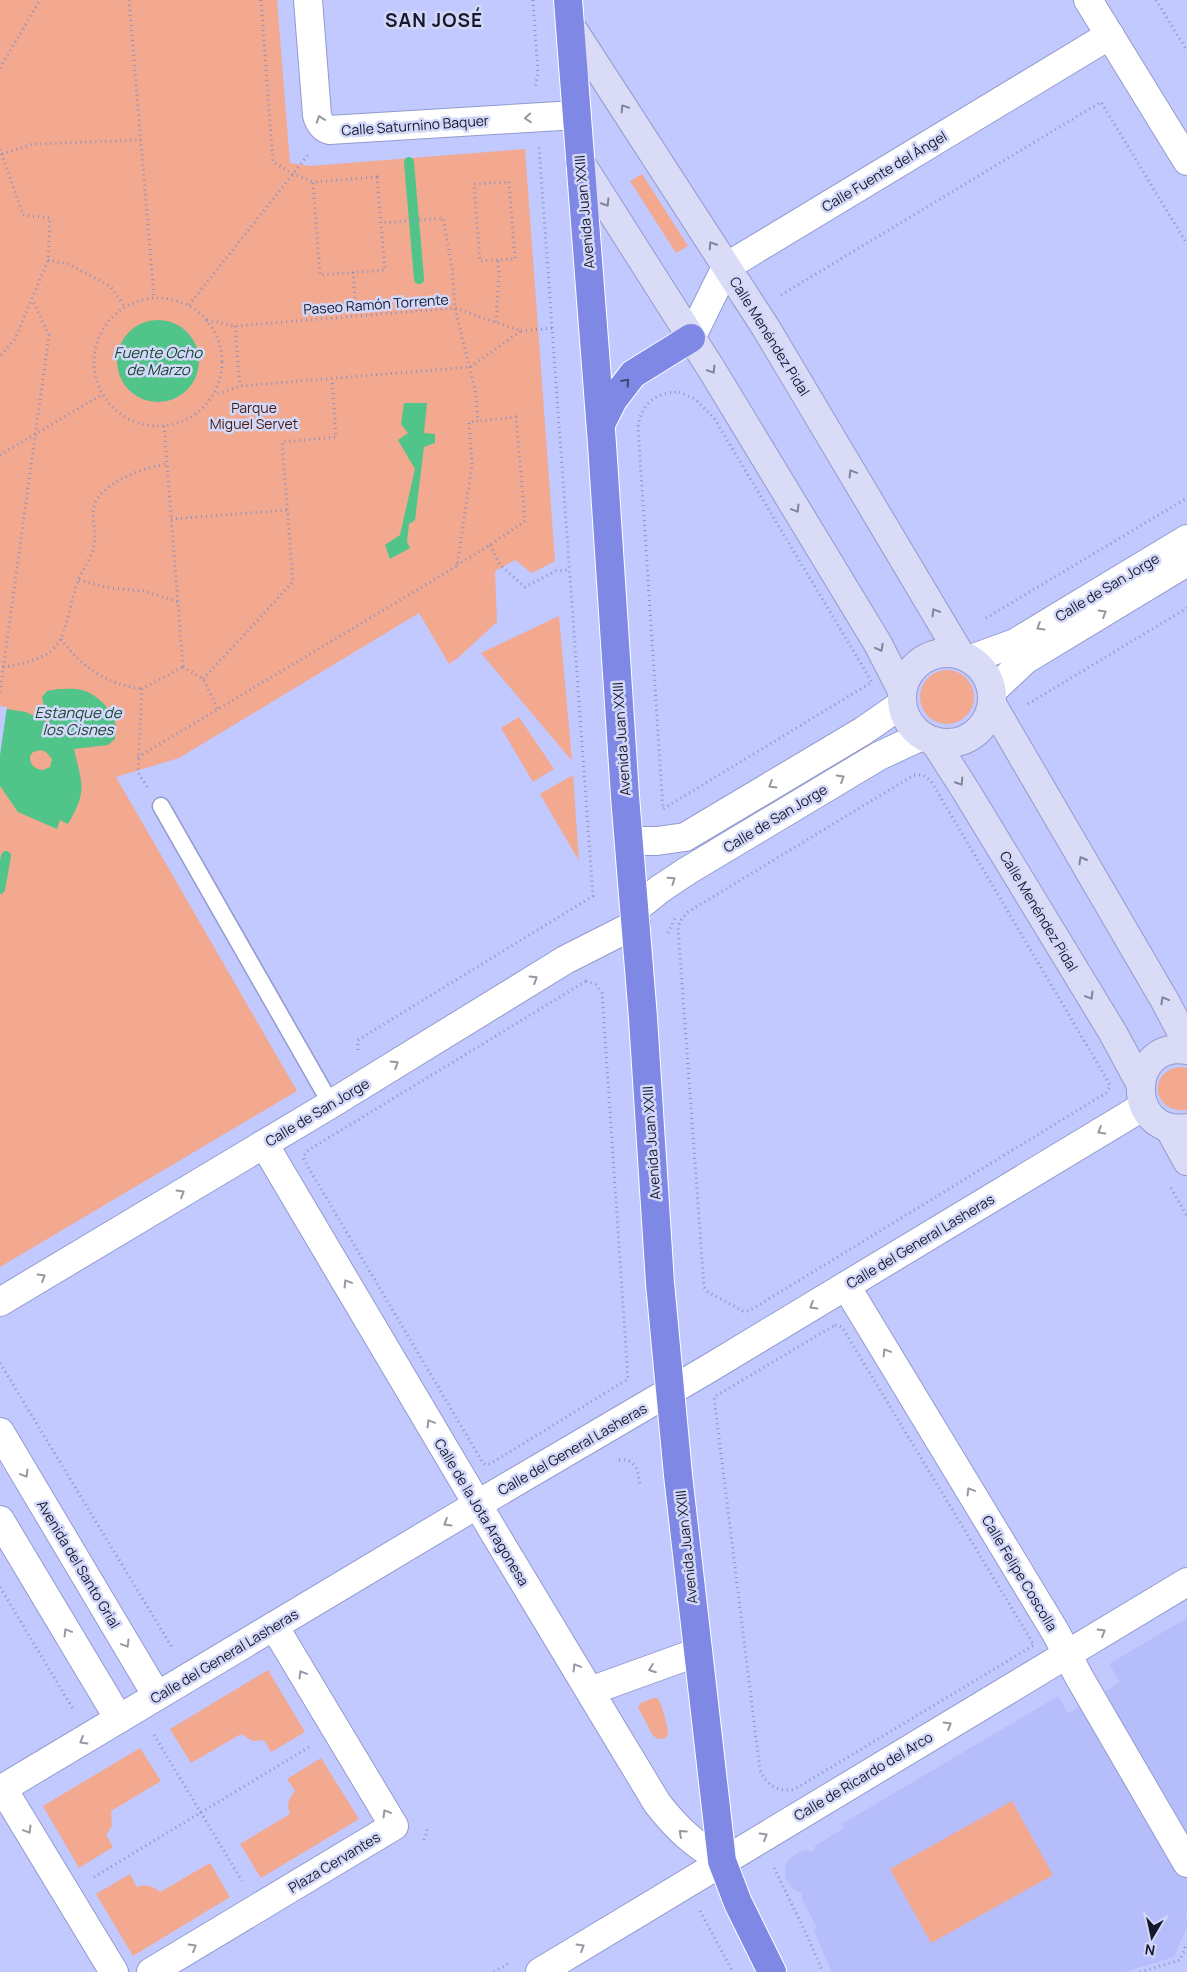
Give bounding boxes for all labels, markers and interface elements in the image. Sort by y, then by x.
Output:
district label: SAN JOSÉ [385,7,483,33]
one-way arrow [620,105,630,114]
street label: Calle Saturnino Baquer [341,110,489,140]
one-way arrow [524,112,532,123]
one-way arrow [316,115,326,124]
street label: Calle Fuente del Ángel [818,126,950,216]
street label: Avenida Juan XXIII [570,154,598,270]
one-way arrow [600,198,610,207]
one-way arrow [709,241,718,250]
street label: Calle Menéndez Pidal [726,273,814,399]
street label: Paseo Ramón Torrente [303,289,449,319]
water label: Fuente Ocho de Marzo [114,342,203,380]
one-way arrow [705,365,715,374]
one-way arrow [621,379,630,388]
park label: Parque Miguel Servet [210,398,299,433]
one-way arrow [848,469,858,478]
one-way arrow [790,504,800,513]
street label: Calle de San Jorge [1051,548,1163,626]
one-way arrow [931,609,941,618]
one-way arrow [1097,609,1106,619]
one-way arrow [1037,621,1046,631]
one-way arrow [874,643,884,652]
street label: Avenida Juan XXIII [608,681,634,797]
water label: Estanque de los Cisnes [35,702,123,740]
one-way arrow [836,774,845,784]
one-way arrow [954,777,964,786]
street label: Calle de San Jorge [719,779,831,857]
one-way arrow [768,779,777,789]
street label: Calle Menéndez Pidal [995,847,1083,975]
one-way arrow [1078,856,1088,865]
one-way arrow [667,877,676,886]
one-way arrow [528,976,537,986]
one-way arrow [1084,990,1094,999]
one-way arrow [1160,996,1170,1005]
one-way arrow [390,1061,399,1071]
street label: Calle de San Jorge [261,1073,373,1151]
street label: Avenida Juan XXIII [638,1085,664,1201]
one-way arrow [1098,1124,1107,1134]
street label: Calle del General Lasheras [842,1189,998,1293]
one-way arrow [176,1190,185,1200]
one-way arrow [36,1273,45,1283]
one-way arrow [343,1279,353,1288]
one-way arrow [809,1299,818,1309]
one-way arrow [883,1349,893,1358]
street label: Calle del General Lasheras [494,1398,650,1500]
one-way arrow [426,1419,436,1428]
street label: Calle de la Jota Aragonesa [430,1435,534,1589]
one-way arrow [19,1469,29,1478]
one-way arrow [967,1488,977,1497]
street label: Avenida Juan XXIII [671,1489,701,1605]
street label: Avenida del Santo Grial [33,1496,125,1632]
street label: Calle Felipe Coscolla [978,1512,1062,1634]
one-way arrow [444,1516,453,1526]
street label: Calle del General Lasheras [146,1604,302,1708]
one-way arrow [64,1628,74,1637]
one-way arrow [1097,1629,1106,1639]
one-way arrow [120,1638,130,1647]
one-way arrow [648,1663,657,1673]
one-way arrow [572,1664,582,1673]
one-way arrow [299,1670,309,1679]
one-way arrow [942,1722,951,1732]
street label: Calle de Ricardo del Arco [790,1727,936,1825]
one-way arrow [79,1734,88,1744]
one-way arrow [383,1809,393,1818]
one-way arrow [22,1825,32,1834]
street label: Plaza Cervantes [285,1827,383,1897]
one-way arrow [679,1830,688,1839]
one-way arrow [758,1833,767,1843]
north arrow [1127,1912,1177,1962]
text: N [1143,1940,1156,1961]
one-way arrow [187,1943,196,1953]
one-way arrow [576,1943,585,1953]

